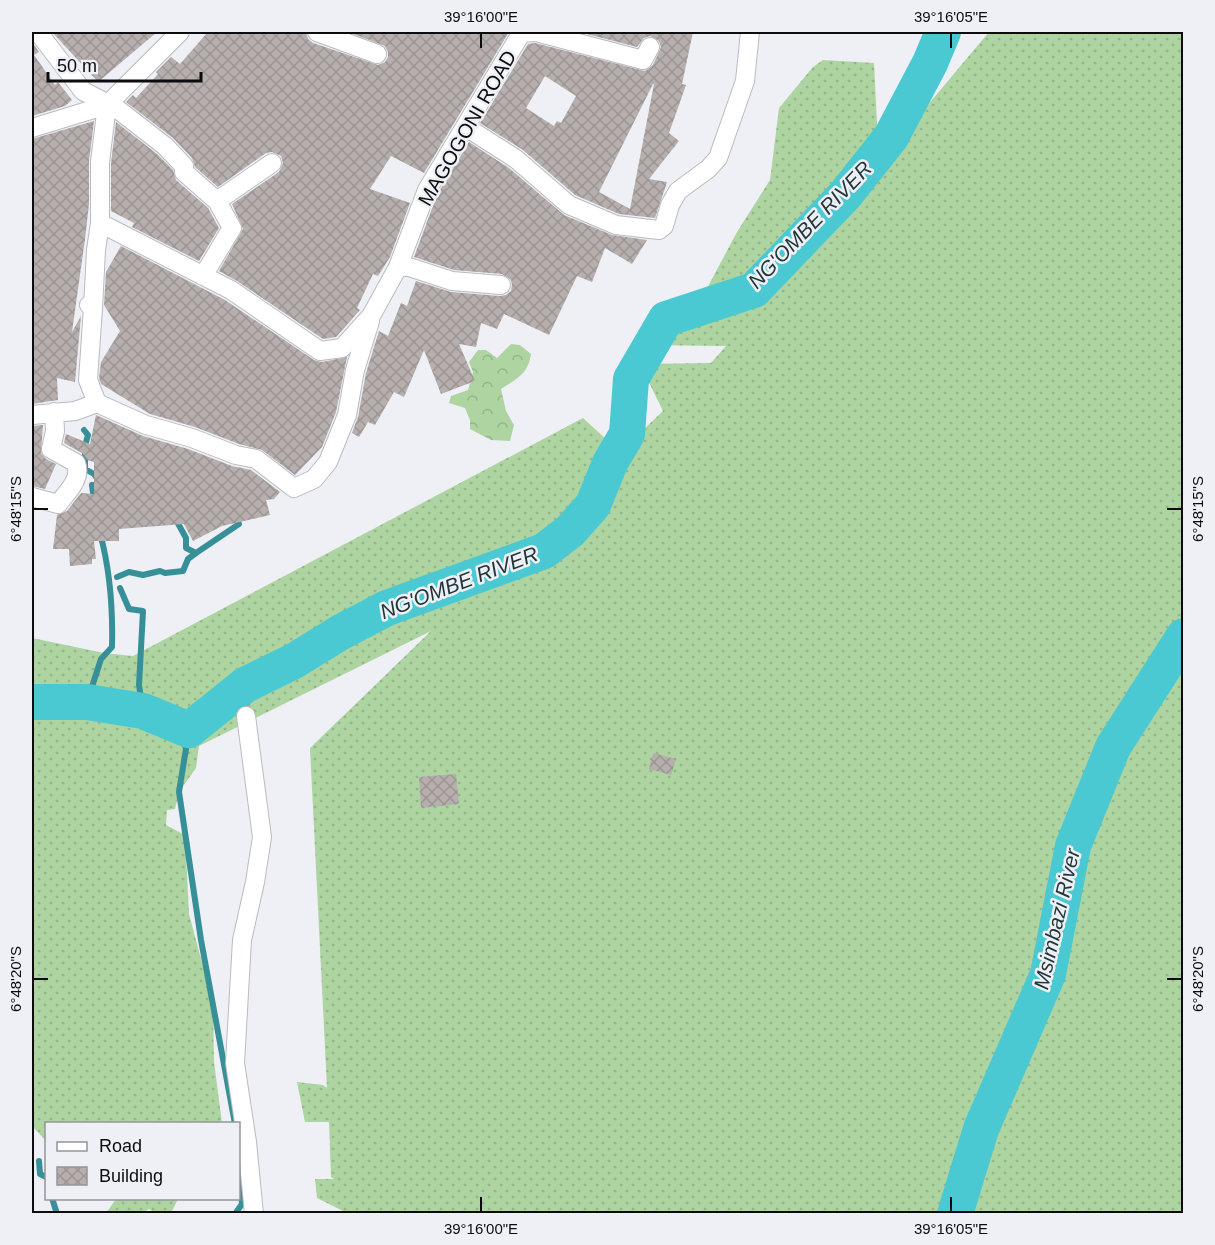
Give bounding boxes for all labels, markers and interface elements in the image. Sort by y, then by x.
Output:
text: 39°16'00"E [444,8,518,25]
text: 39°16'05"E [914,8,988,25]
scale bar [48,45,201,83]
street label: MAGOGONI ROAD [414,46,520,210]
text: 50 m [57,56,97,76]
water label: NG'OMBE RIVER [743,156,876,293]
text: 6°48'15"S [7,476,24,542]
text: 6°48'15"S [1189,476,1206,542]
water label: NG'OMBE RIVER [377,542,541,623]
water label: Msimbazi River [1029,845,1084,991]
text: 6°48'20"S [7,946,24,1012]
text: 6°48'20"S [1189,946,1206,1012]
legend [45,1122,240,1200]
text: Road [99,1136,142,1156]
text: Building [99,1166,163,1186]
text: 39°16'00"E [444,1220,518,1237]
text: 39°16'05"E [914,1220,988,1237]

